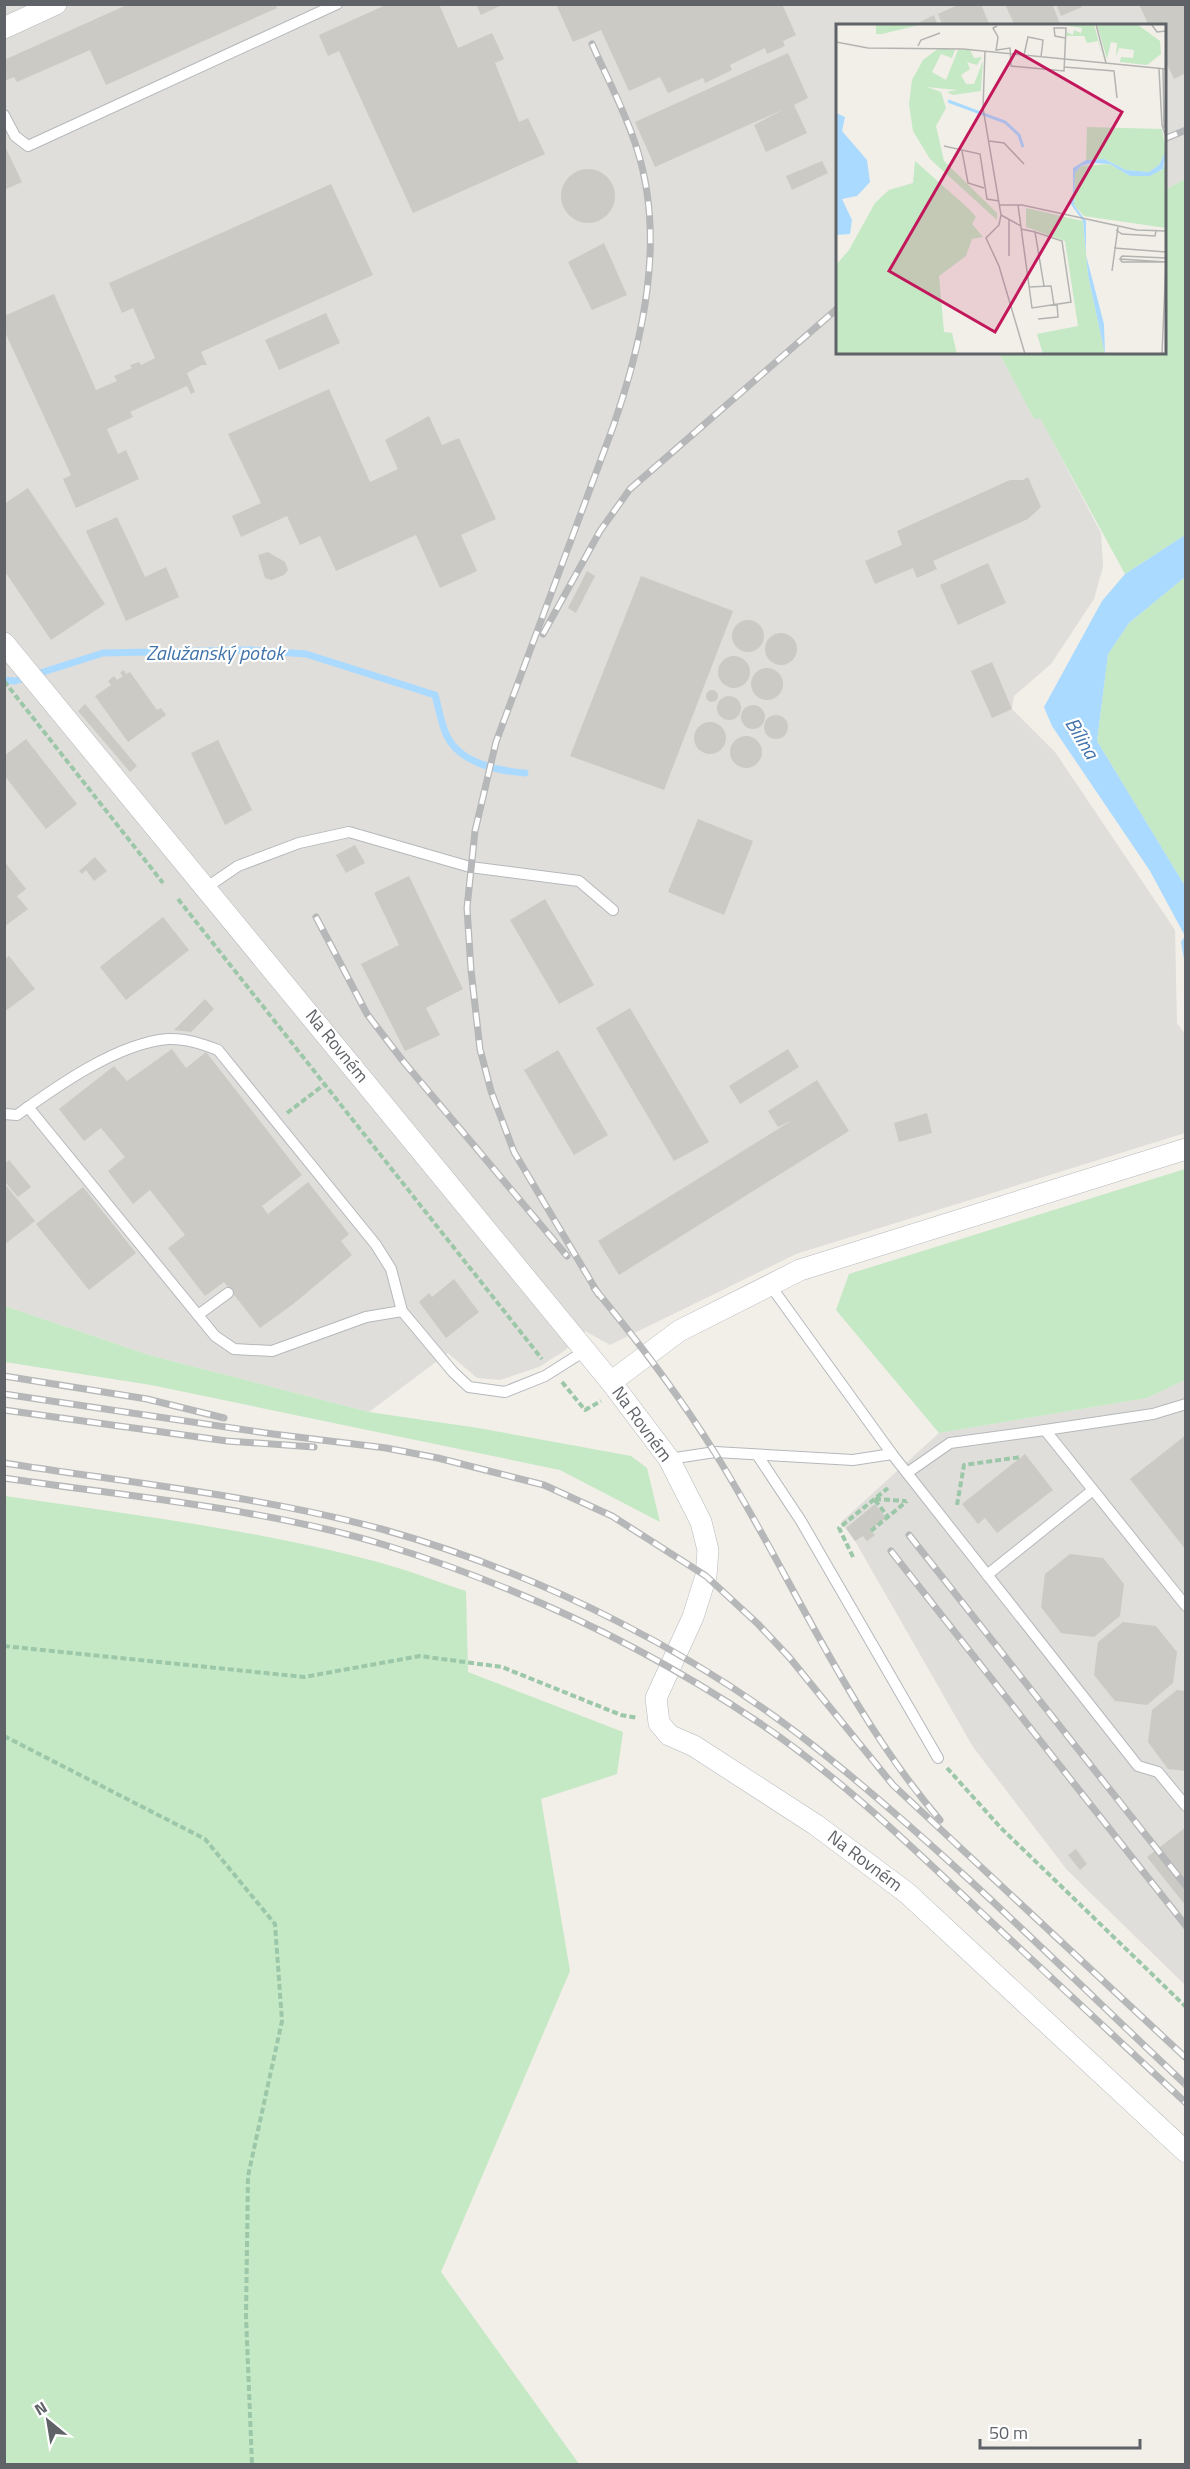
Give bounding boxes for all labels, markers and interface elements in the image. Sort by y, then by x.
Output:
inset map [836,24,1166,354]
water label: Zalužanský potok [146,637,286,668]
water label: Bílina [1058,711,1108,766]
street label: Na Rovném [299,1003,376,1088]
street label: Na Rovném [606,1380,679,1467]
street label: Na Rovném [822,1823,909,1898]
north arrow [18,2391,78,2451]
text: N [30,2395,51,2421]
scale bar [980,2412,1140,2450]
text: 50 m [989,2419,1028,2446]

